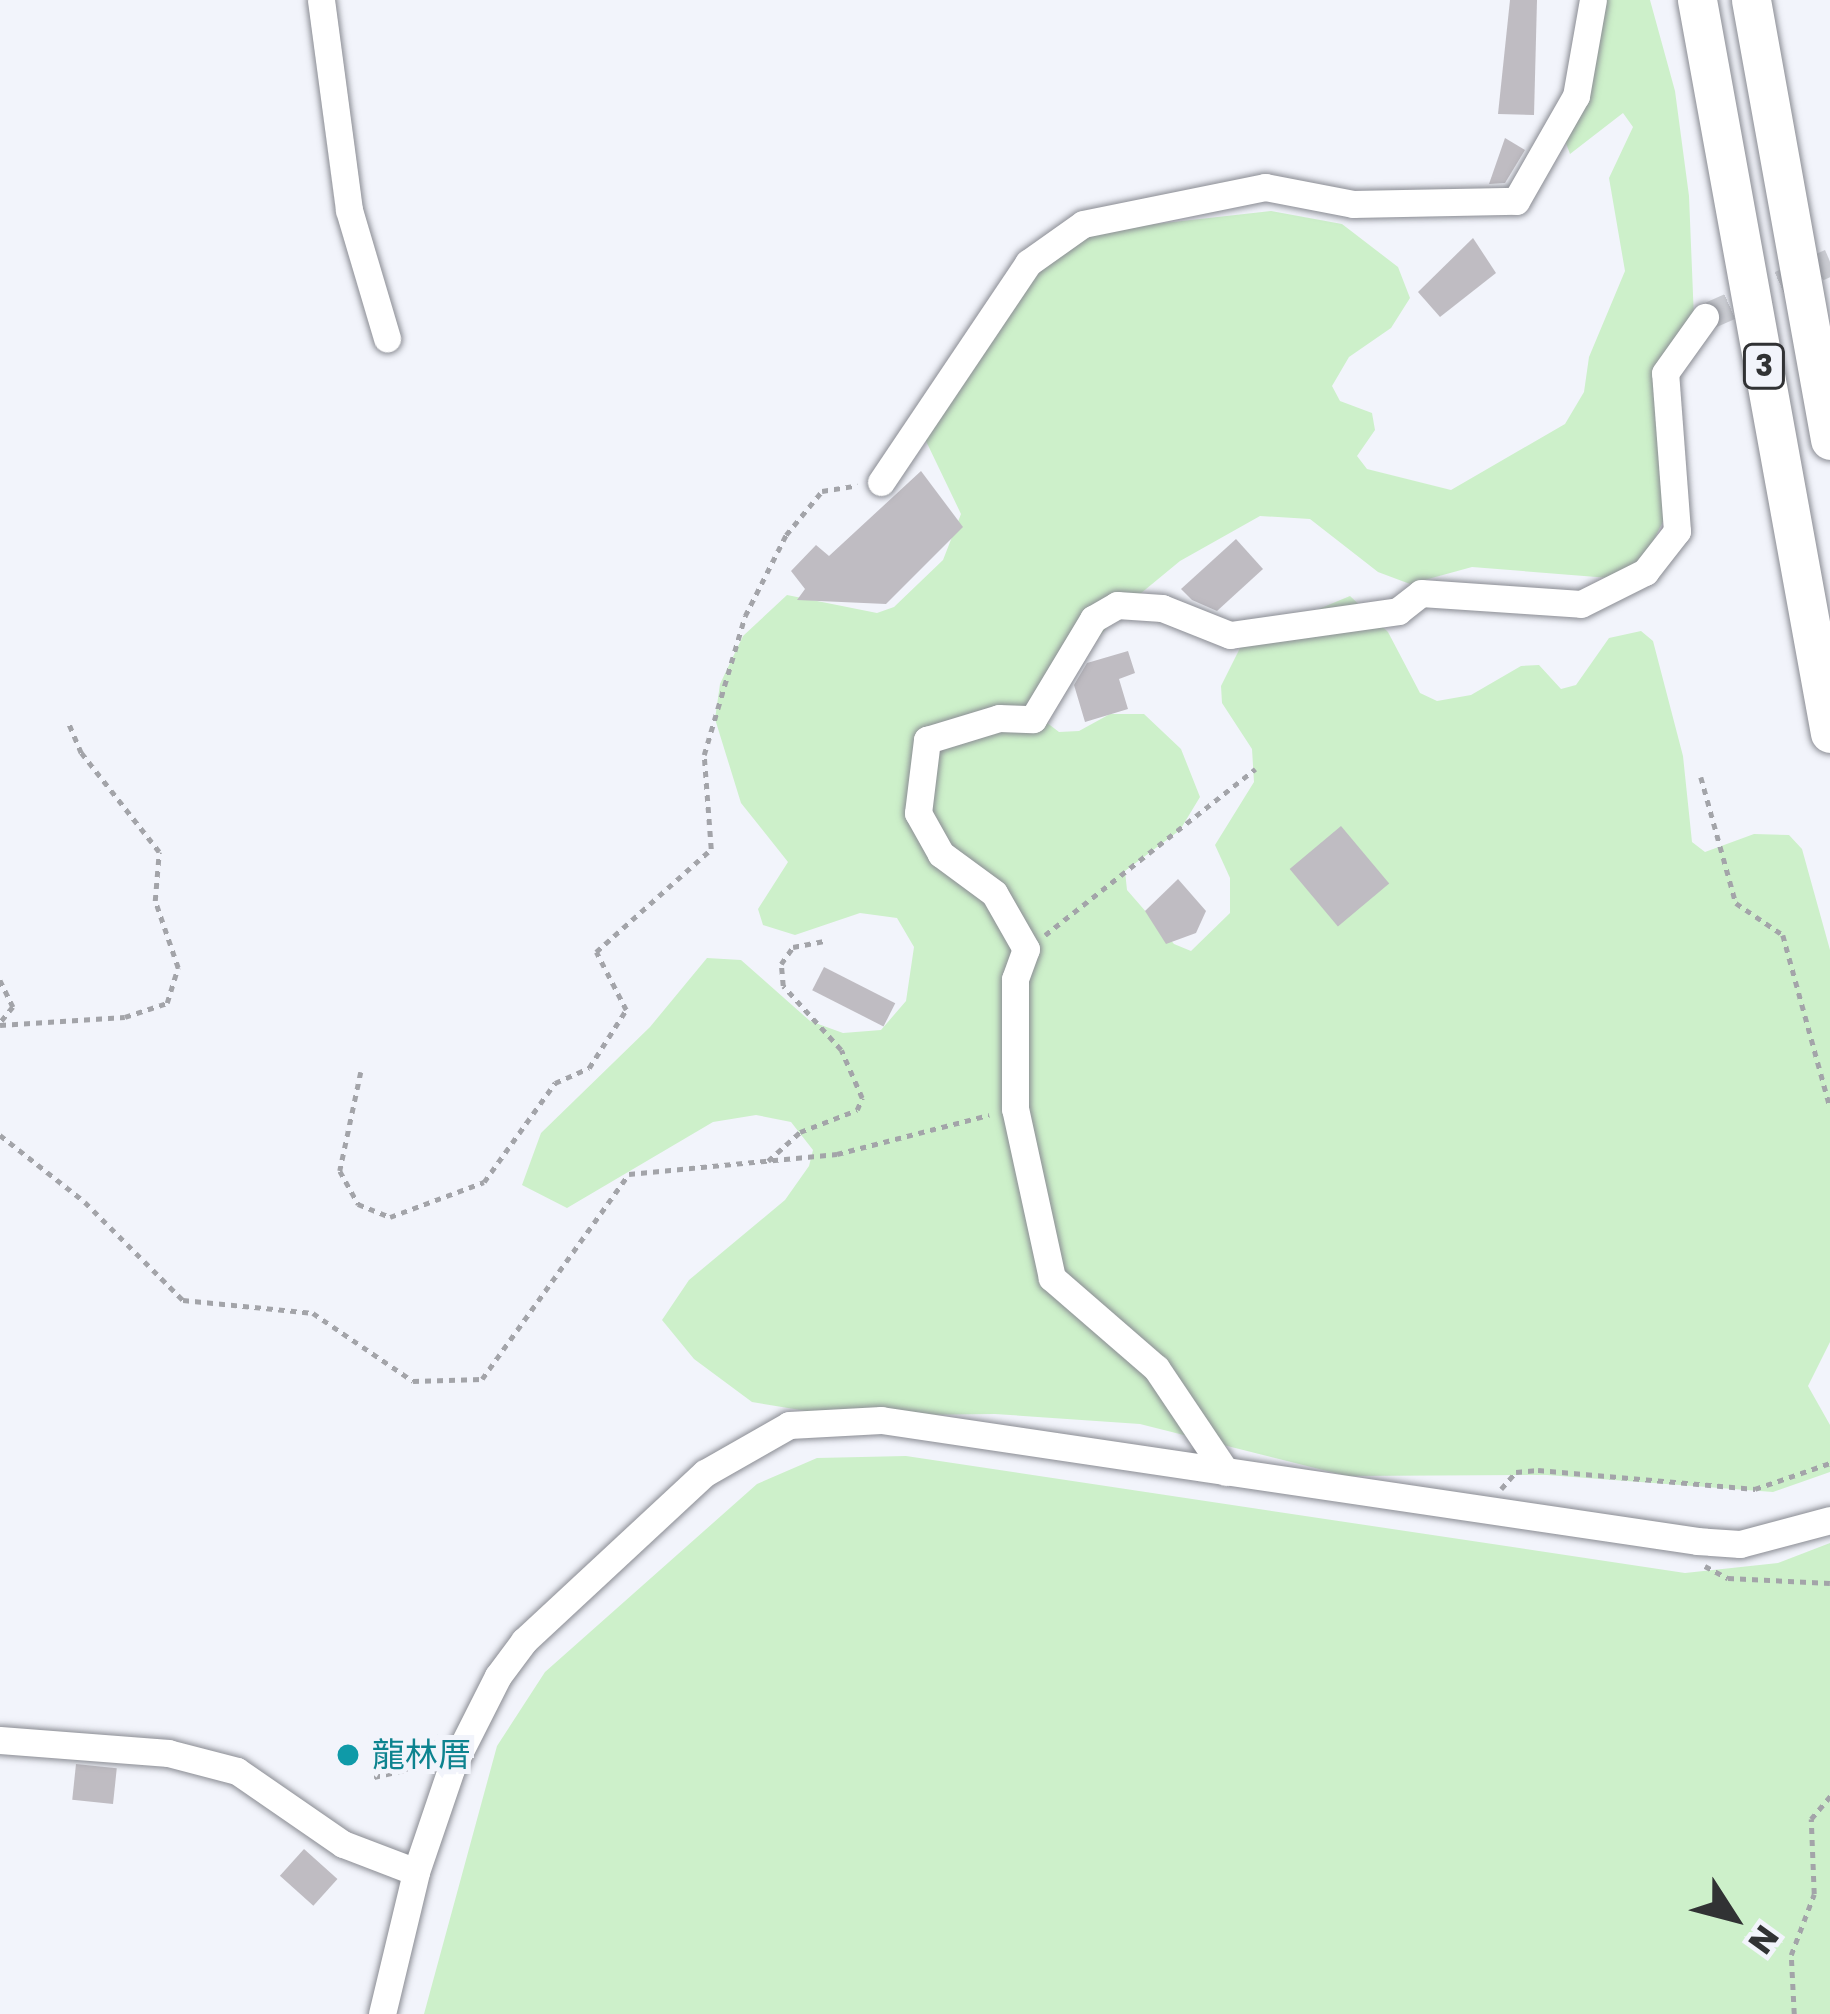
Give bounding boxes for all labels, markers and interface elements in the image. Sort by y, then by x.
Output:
road number: 3 [1740,342,1788,390]
place label: 龍林厝 [372,1735,471,1775]
marker: 龍林厝 [335,1742,361,1768]
north arrow [1674,1858,1794,1978]
text: N [1737,1916,1790,1963]

